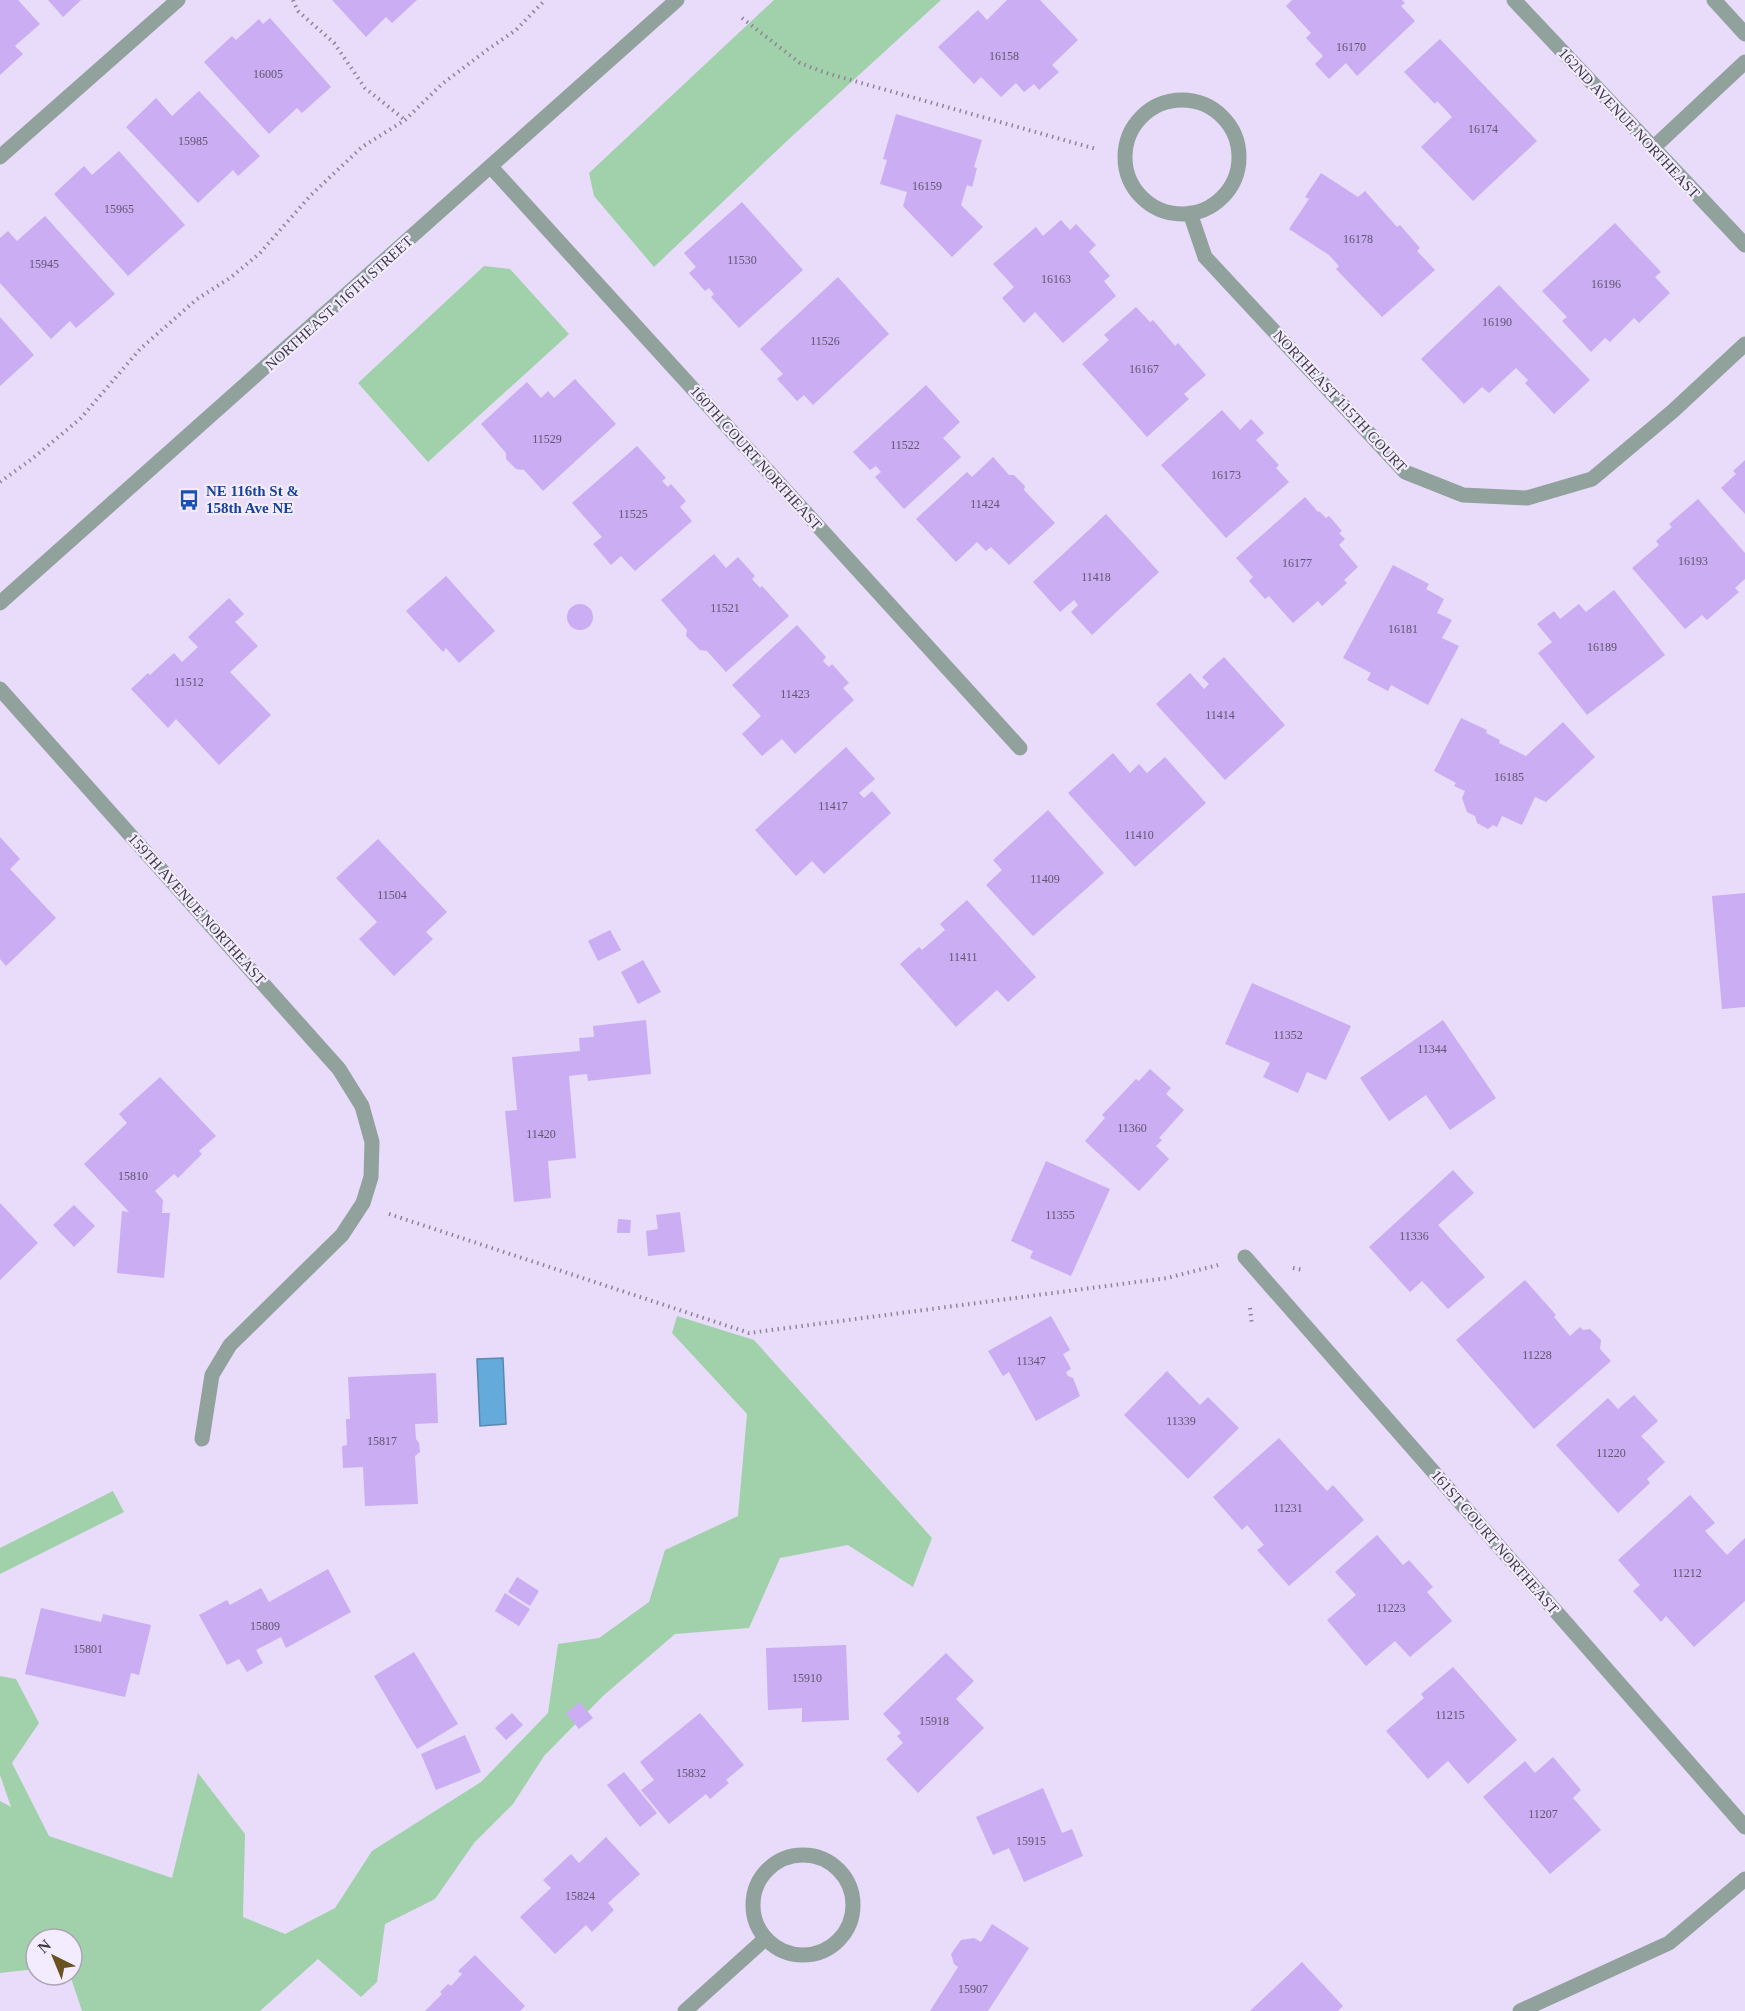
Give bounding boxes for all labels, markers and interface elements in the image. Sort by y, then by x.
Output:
house number: 16170 [1336,40,1366,54]
street label: 162ND AVENUE NORTHEAST [1555,45,1703,201]
house number: 16158 [989,49,1019,63]
house number: 16005 [253,67,283,81]
house number: 16174 [1468,122,1498,136]
house number: 15985 [178,134,208,148]
house number: 16159 [912,179,942,193]
house number: 15965 [104,202,134,216]
house number: 16178 [1343,232,1373,246]
street label: NORTHEAST 116TH STREET [262,233,416,373]
house number: 11530 [727,253,757,267]
house number: 15945 [29,257,59,271]
house number: 16163 [1041,272,1071,286]
house number: 16196 [1591,277,1621,291]
house number: 16190 [1482,315,1512,329]
street label: NORTHEAST 115TH COURT [1270,327,1410,475]
house number: 11526 [810,334,840,348]
house number: 16167 [1129,362,1159,376]
street label: 160TH COURT NORTHEAST [687,383,825,533]
house number: 11529 [532,432,562,446]
house number: 11522 [890,438,920,452]
house number: 16173 [1211,468,1241,482]
place label: NE 116th St & 158th Ave NE [206,483,299,516]
bus stop icon: NE 116th St & 158th Ave NE [177,488,201,512]
house number: 11424 [970,497,1000,511]
house number: 11525 [618,507,648,521]
house number: 16193 [1678,554,1708,568]
house number: 16177 [1282,556,1312,570]
house number: 11418 [1081,570,1111,584]
house number: 11521 [710,601,740,615]
house number: 16181 [1388,622,1418,636]
house number: 16189 [1587,640,1617,654]
house number: 11512 [174,675,204,689]
house number: 11423 [780,687,810,701]
house number: 11414 [1205,708,1235,722]
house number: 16185 [1494,770,1524,784]
house number: 11417 [818,799,848,813]
house number: 11410 [1124,828,1154,842]
street label: 159TH AVENUE NORTHEAST [125,830,269,988]
house number: 11409 [1030,872,1060,886]
house number: 11504 [377,888,407,902]
house number: 11411 [948,950,978,964]
house number: 11352 [1273,1028,1303,1042]
house number: 11344 [1417,1042,1447,1056]
house number: 11360 [1117,1121,1147,1135]
house number: 11420 [526,1127,556,1141]
house number: 15810 [118,1169,148,1183]
house number: 11355 [1045,1208,1075,1222]
house number: 11336 [1399,1229,1429,1243]
house number: 11228 [1522,1348,1552,1362]
house number: 11347 [1016,1354,1046,1368]
house number: 11339 [1166,1414,1196,1428]
house number: 15817 [367,1434,397,1448]
house number: 11220 [1596,1446,1626,1460]
street label: 161ST COURT NORTHEAST [1428,1467,1562,1617]
house number: 11231 [1273,1501,1303,1515]
house number: 11212 [1672,1566,1702,1580]
house number: 11223 [1376,1601,1406,1615]
house number: 15809 [250,1619,280,1633]
house number: 15801 [73,1642,103,1656]
house number: 15910 [792,1671,822,1685]
house number: 11215 [1435,1708,1465,1722]
house number: 15918 [919,1714,949,1728]
house number: 15832 [676,1766,706,1780]
house number: 11207 [1528,1807,1558,1821]
house number: 15915 [1016,1834,1046,1848]
house number: 15824 [565,1889,595,1903]
north arrow [24,1927,84,1987]
text: N [34,1936,54,1957]
house number: 15907 [958,1982,988,1996]

